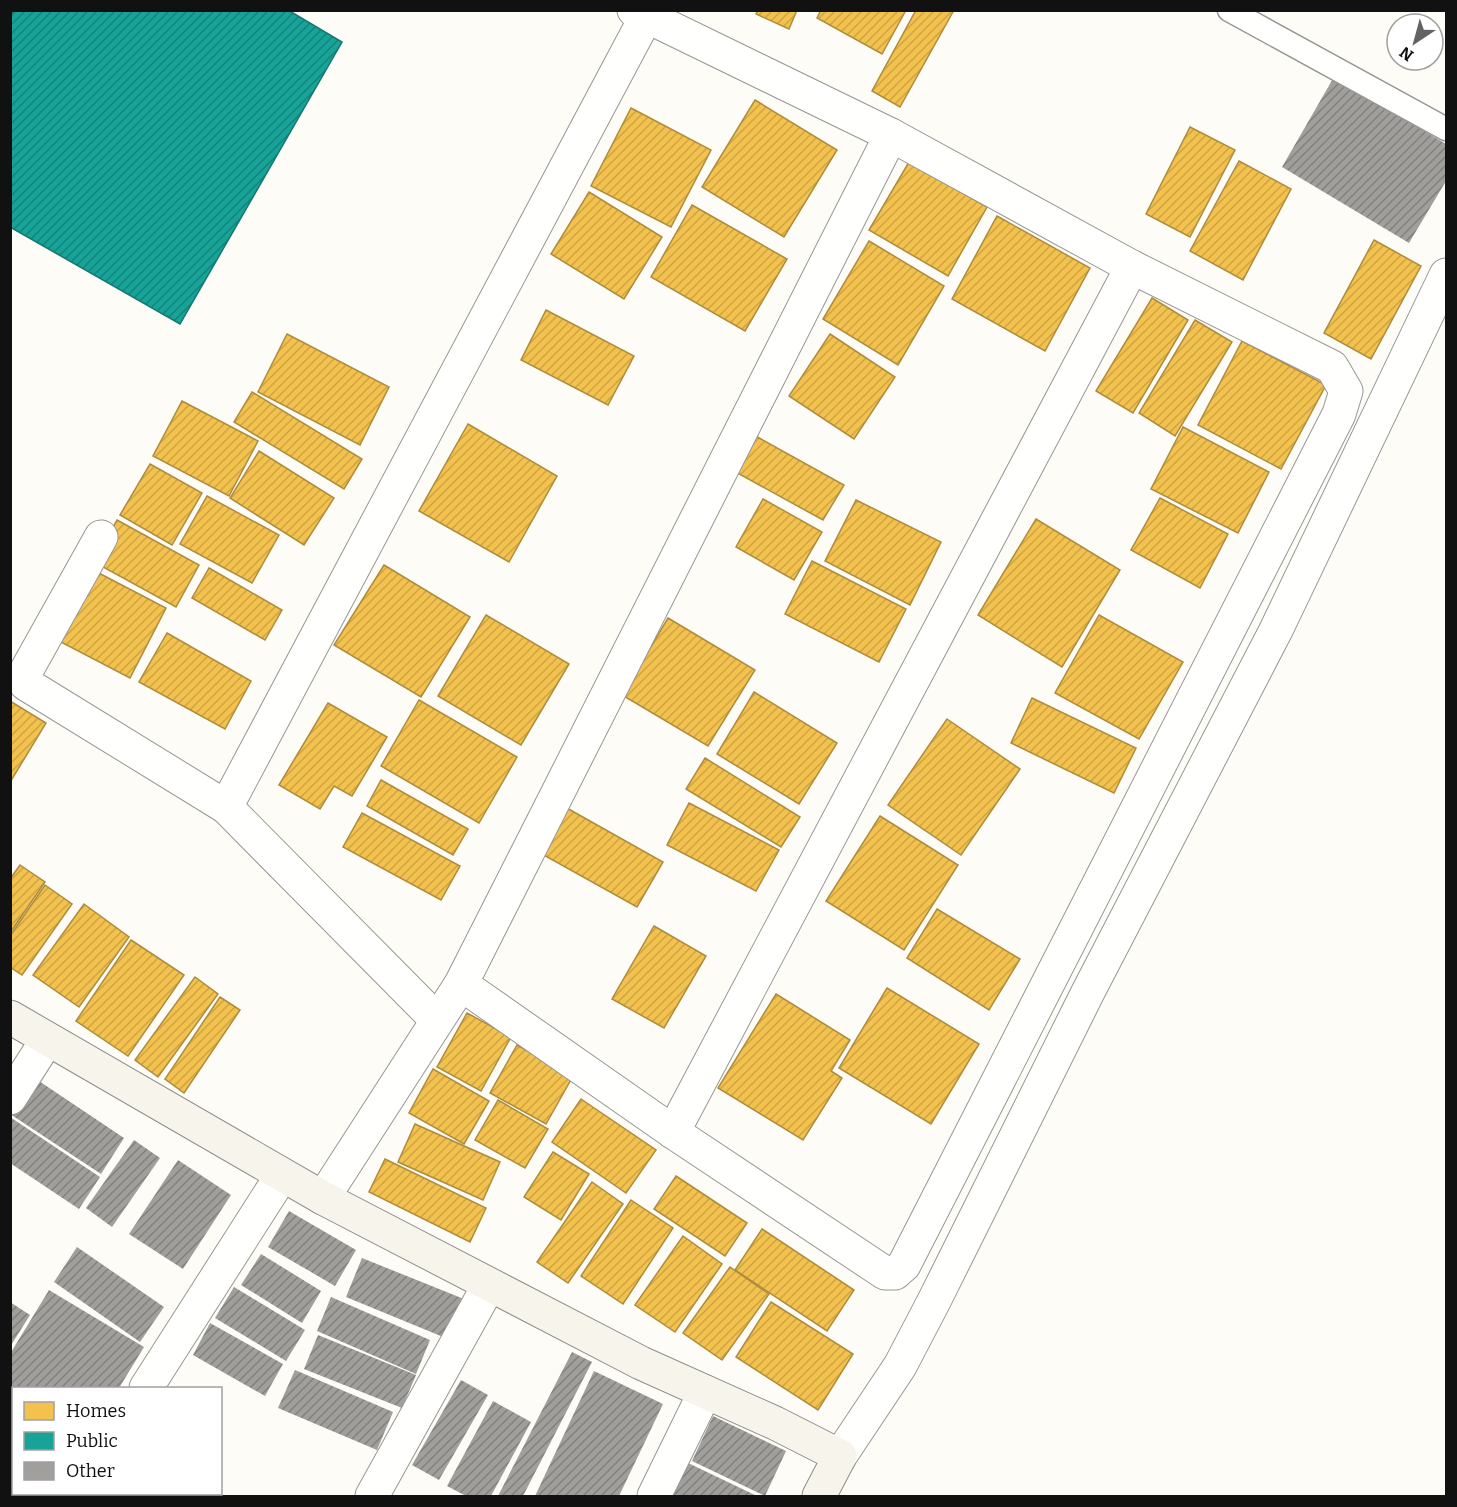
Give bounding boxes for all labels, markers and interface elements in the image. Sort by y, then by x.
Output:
north arrow [1385,12,1445,72]
text: N [1396,42,1417,65]
legend [12,1387,222,1495]
text: Homes [66,1400,126,1422]
text: Public [66,1430,118,1452]
text: Other [66,1460,115,1482]

